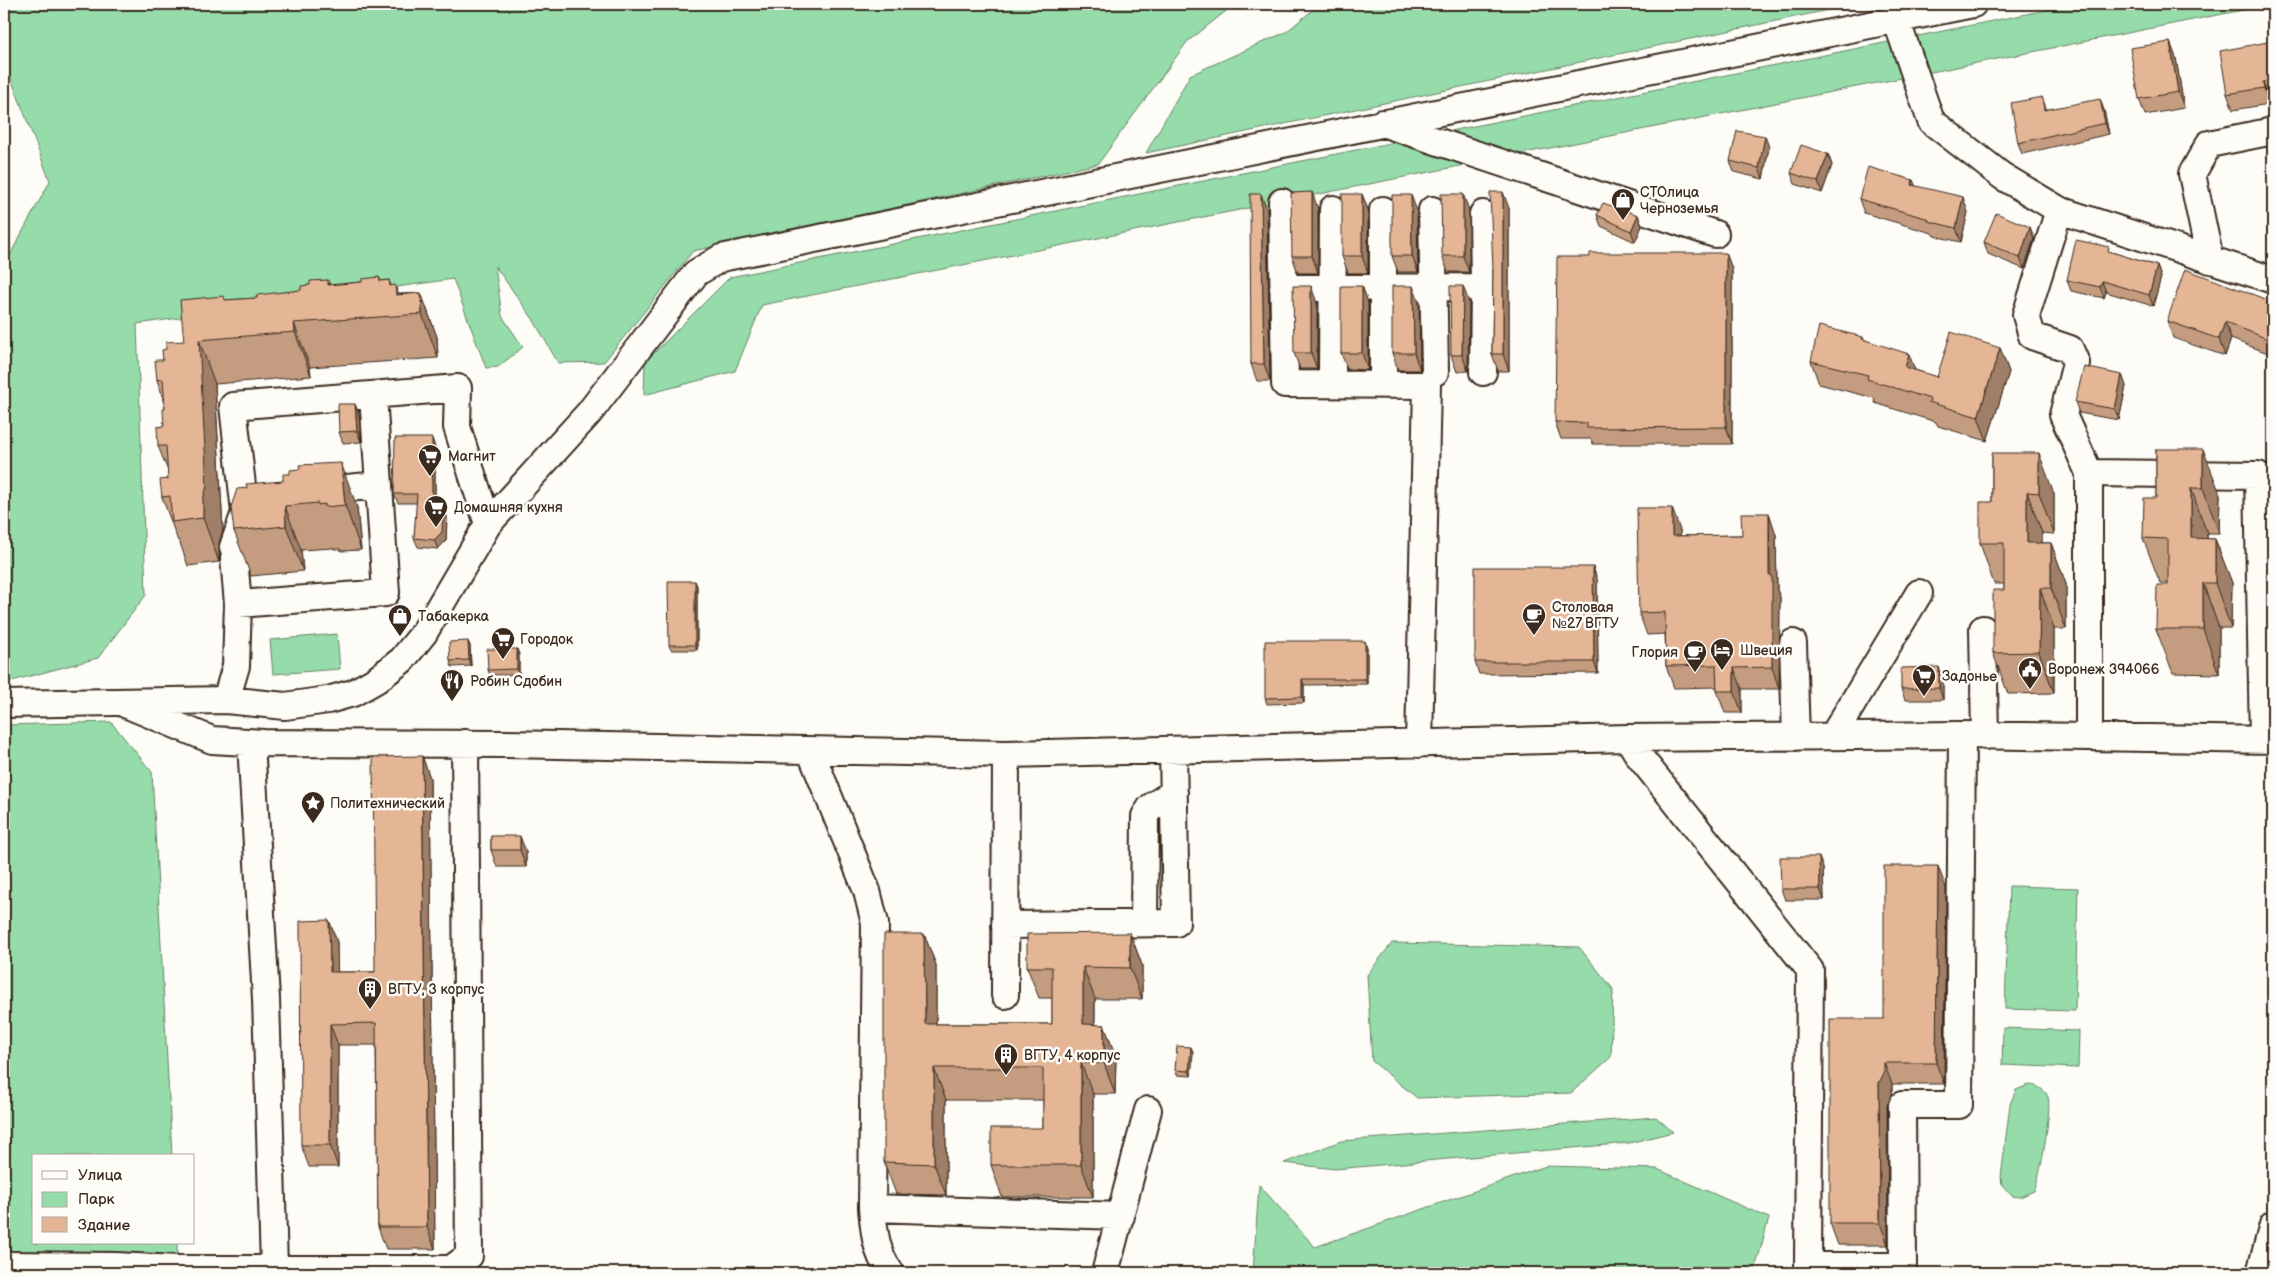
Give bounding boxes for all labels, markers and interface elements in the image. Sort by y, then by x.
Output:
place label: СТОлица Черноземья [1640,184,1719,217]
shop icon: СТОлица Черноземья [1610,187,1636,221]
supermarket icon: Магнит [417,443,443,477]
place label: Магнит [448,448,496,465]
supermarket icon: Домашняя кухня [423,494,449,528]
place label: Домашняя кухня [454,499,563,516]
place label: Столовая №27 ВГТУ [1552,599,1619,632]
cafe icon: Столовая №27 ВГТУ [1521,602,1547,636]
shop icon: Табакерка [387,603,413,637]
place label: Табакерка [418,608,490,625]
supermarket icon: Городок [490,626,516,660]
place label: Городок [520,631,574,648]
hotel icon: Швеция [1709,637,1735,671]
cafe icon: Глория [1682,639,1708,673]
place label: Швеция [1740,642,1793,659]
place label: Глория [1632,644,1678,661]
public building icon: Воронеж 394066 [2017,656,2043,690]
place label: Воронеж 394066 [2048,661,2160,678]
supermarket icon: Задонье [1911,663,1937,697]
restaurant icon: Робин Сдобин [439,668,465,702]
place label: Задонье [1942,668,1997,685]
place label: Робин Сдобин [470,673,562,690]
place icon: Политехнический [300,790,326,824]
place label: Политехнический [330,795,445,812]
building icon: ВГТУ, 3 корпус [357,976,383,1010]
place label: ВГТУ, 3 корпус [388,981,485,998]
building icon: ВГТУ, 4 корпус [993,1042,1019,1076]
place label: ВГТУ, 4 корпус [1024,1047,1121,1064]
legend [32,1154,195,1244]
text: Улица [78,1166,123,1185]
text: Парк [78,1190,115,1209]
text: Здание [78,1216,130,1235]

